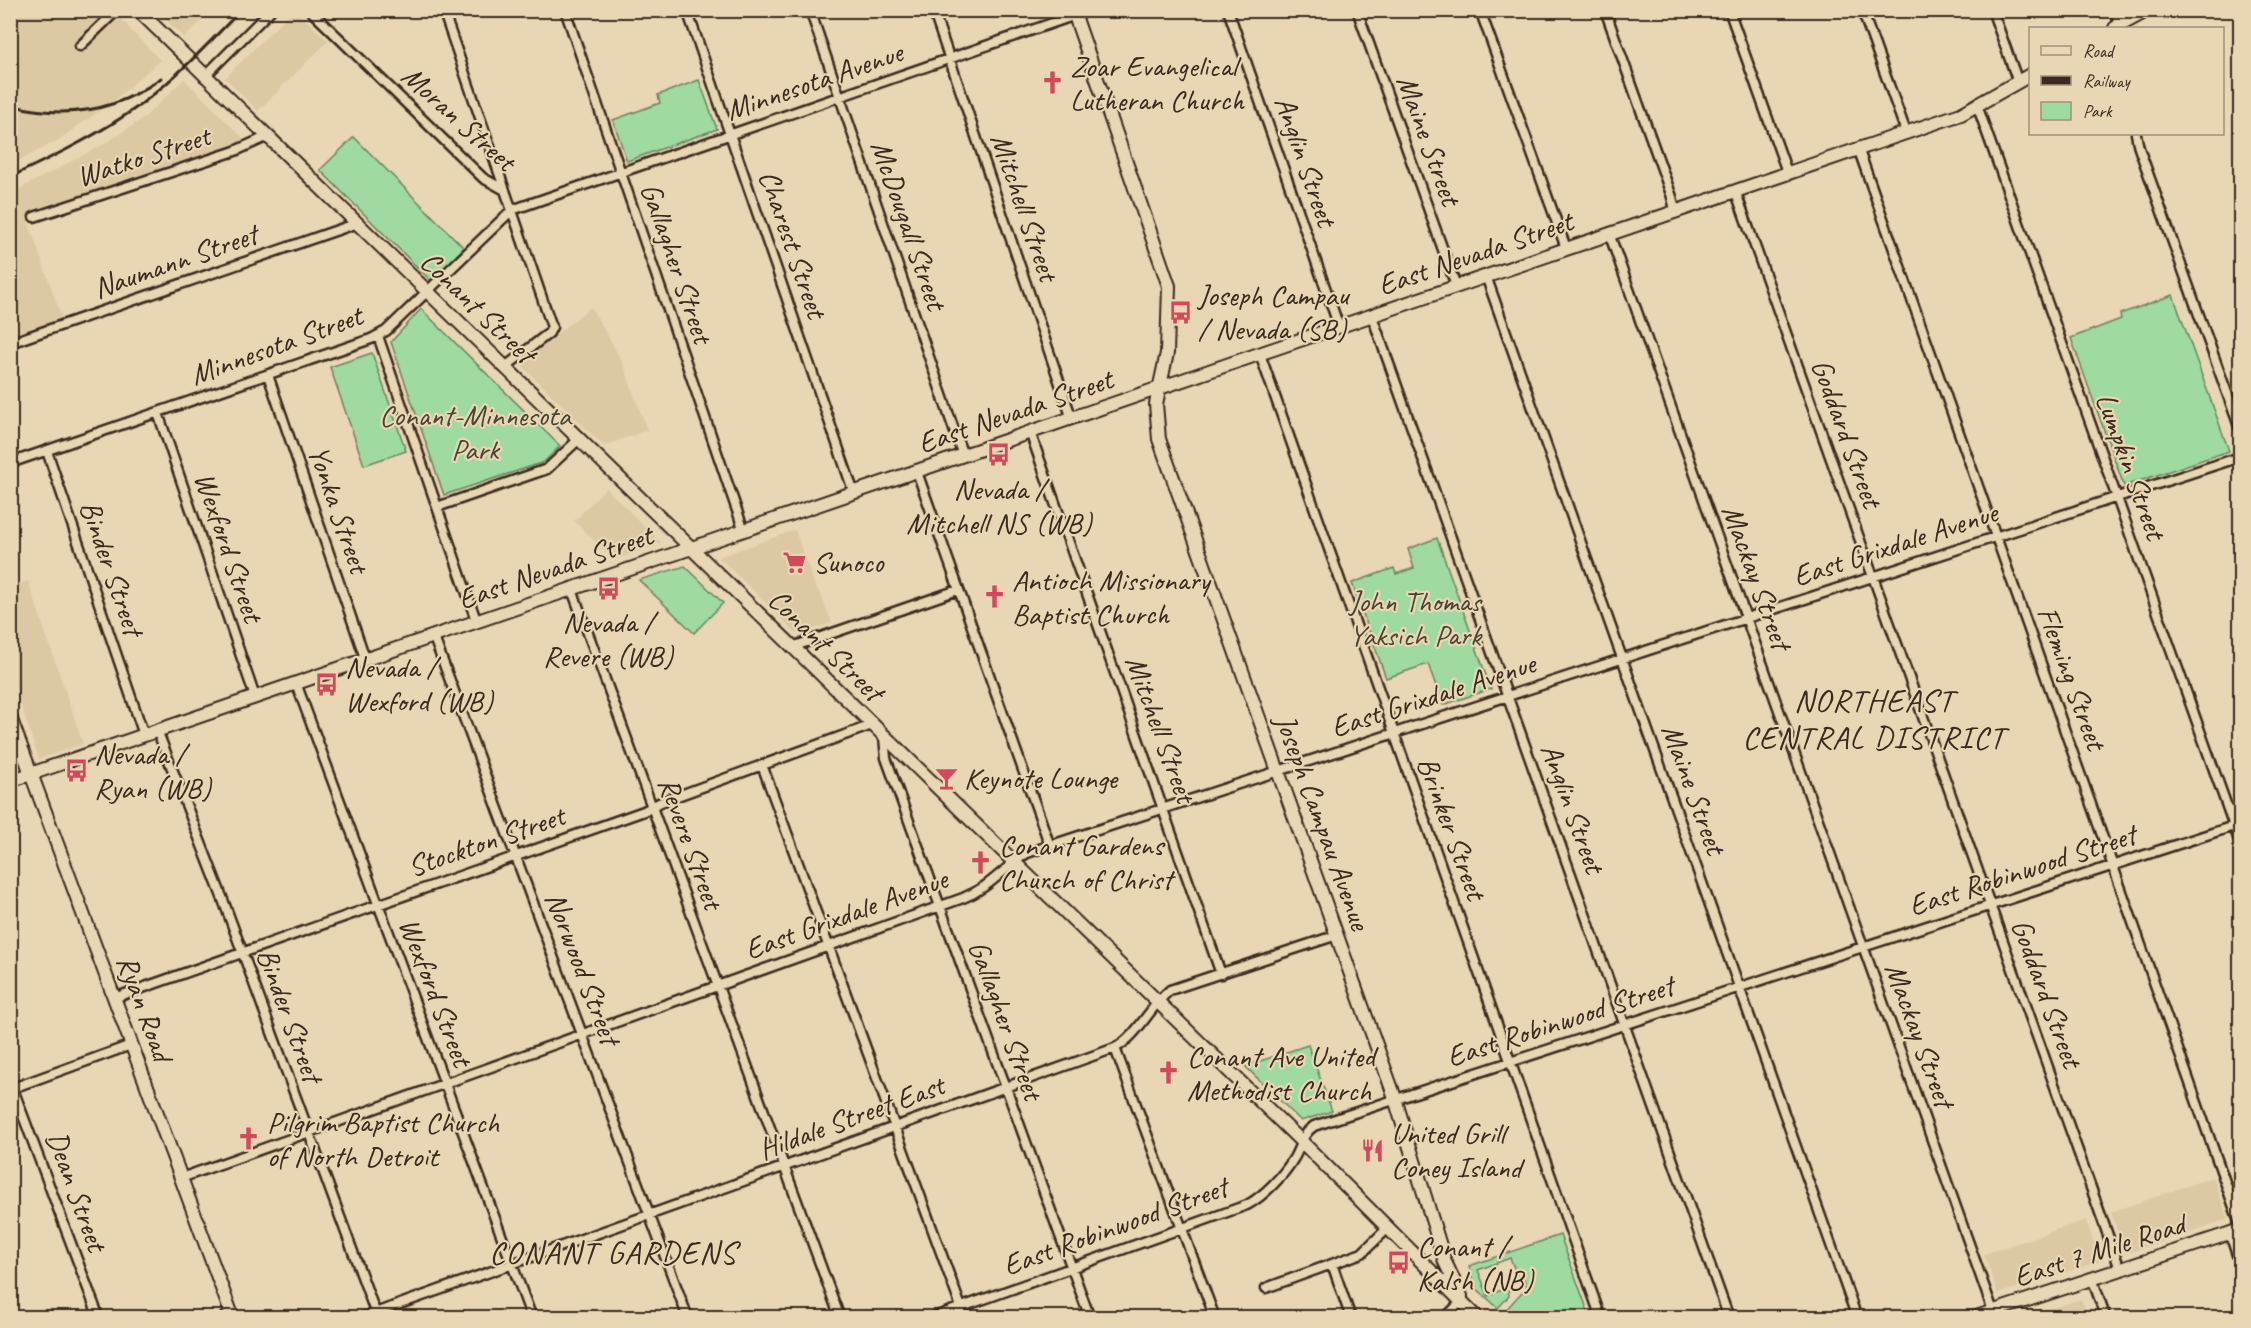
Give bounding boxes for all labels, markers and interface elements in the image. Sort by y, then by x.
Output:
legend [2029,27,2224,135]
street label: Minnesota Avenue [721,32,910,129]
text: Road [2083,40,2116,62]
place label: Zoar Evangelical Lutheran Church [1070,47,1245,119]
street label: Moran Street [394,57,526,181]
church icon: Zoar Evangelical Lutheran Church [1039,70,1065,96]
street label: Maine Street [1388,70,1471,213]
text: Railway [2083,70,2131,92]
street label: Anglin Street [1266,91,1347,234]
text: Park [2083,100,2113,122]
street label: Watko Street [71,116,217,195]
street label: Mitchell Street [982,128,1069,289]
street label: McDougall Street [862,135,957,317]
street label: Charest Street [750,165,837,326]
street label: Gallagher Street [632,178,723,351]
street label: East Nevada Street [1373,201,1580,304]
street label: Naumann Street [88,214,266,307]
street label: Conant Street [412,243,547,374]
place label: Joseph Campau / Nevada (SB) [1196,276,1350,348]
street label: Minnesota Street [185,295,370,394]
bus stop icon: Joseph Campau / Nevada (SB) [1167,299,1193,325]
street label: Goddard Street [1803,353,1892,515]
street label: East Nevada Street [913,359,1120,462]
street label: Lumpkin Street [2087,388,2176,547]
park label: Conant-Minnesota Park [379,396,573,468]
street label: Yonka Street [299,440,380,581]
bus stop icon: Nevada / Mitchell NS (WB) [986,442,1012,468]
street label: Wexford Street [186,467,273,630]
place label: Nevada / Mitchell NS (WB) [906,470,1094,542]
street label: East Grixdale Avenue [1788,492,2004,595]
street label: Binder Street [71,496,154,644]
street label: Mackay Street [1713,499,1802,658]
street label: East Nevada Street [453,515,660,618]
place label: Sunoco [813,543,885,581]
supermarket icon: Sunoco [782,549,808,575]
place label: Antioch Missionary Baptist Church [1012,561,1212,633]
bus stop icon: Nevada / Revere (WB) [595,575,621,601]
street label: Conant Street [760,581,895,712]
park label: John Thomas Yaksich Park [1347,582,1483,654]
church icon: Antioch Missionary Baptist Church [981,584,1007,610]
street label: Fleming Street [2029,601,2116,757]
place label: Nevada / Revere (WB) [543,603,675,675]
street label: East Grixdale Avenue [1326,643,1542,746]
place label: Nevada / Wexford (WB) [345,648,495,720]
street label: Mitchell Street [1117,650,1206,810]
bus stop icon: Nevada / Wexford (WB) [314,671,340,697]
district label: NORTHEAST CENTRAL DISTRICT [1742,680,2010,758]
street label: Joseph Campau Avenue [1266,707,1380,937]
street label: Maine Street [1653,719,1736,862]
place label: Nevada / Ryan (WB) [94,735,213,807]
street label: Anglin Street [1532,738,1615,881]
street label: Brinker Street [1409,751,1496,907]
bus stop icon: Nevada / Ryan (WB) [63,758,89,784]
place label: Keynote Lounge [964,759,1119,797]
bar icon: Keynote Lounge [933,765,959,791]
street label: Revere Street [650,772,733,917]
street label: Stockton Street [403,795,572,886]
street label: East Robinwood Street [1904,814,2144,925]
place label: Conant Gardens Church of Christ [999,826,1176,898]
church icon: Conant Gardens Church of Christ [968,849,994,875]
street label: East Grixdale Avenue [740,859,955,968]
street label: Norwood Street [537,886,631,1053]
street label: Wexford Street [390,912,483,1074]
street label: Goddard Street [2003,913,2092,1075]
street label: Gallagher Street [960,935,1053,1108]
street label: Binder Street [248,943,333,1091]
street label: Ryan Road [108,950,183,1070]
street label: Mackay Street [1876,957,1965,1116]
street label: East Robinwood Street [1442,965,1682,1076]
place label: Conant Ave United Methodist Church [1187,1037,1379,1109]
church icon: Conant Ave United Methodist Church [1156,1060,1182,1086]
street label: Hildale Street East [753,1065,952,1168]
place label: Pilgrim Baptist Church of North Detroit [267,1103,499,1175]
place label: United Grill Coney Island [1391,1114,1526,1186]
street label: Dean Street [38,1126,117,1259]
church icon: Pilgrim Baptist Church of North Detroit [236,1126,262,1152]
restaurant icon: United Grill Coney Island [1360,1137,1386,1163]
street label: East Robinwood Street [998,1166,1236,1284]
street label: East 7 Mile Road [2009,1203,2193,1295]
place label: Conant / Kalsh (NB) [1417,1227,1535,1299]
district label: CONANT GARDENS [489,1232,742,1273]
bus stop icon: Conant / Kalsh (NB) [1386,1250,1412,1276]

